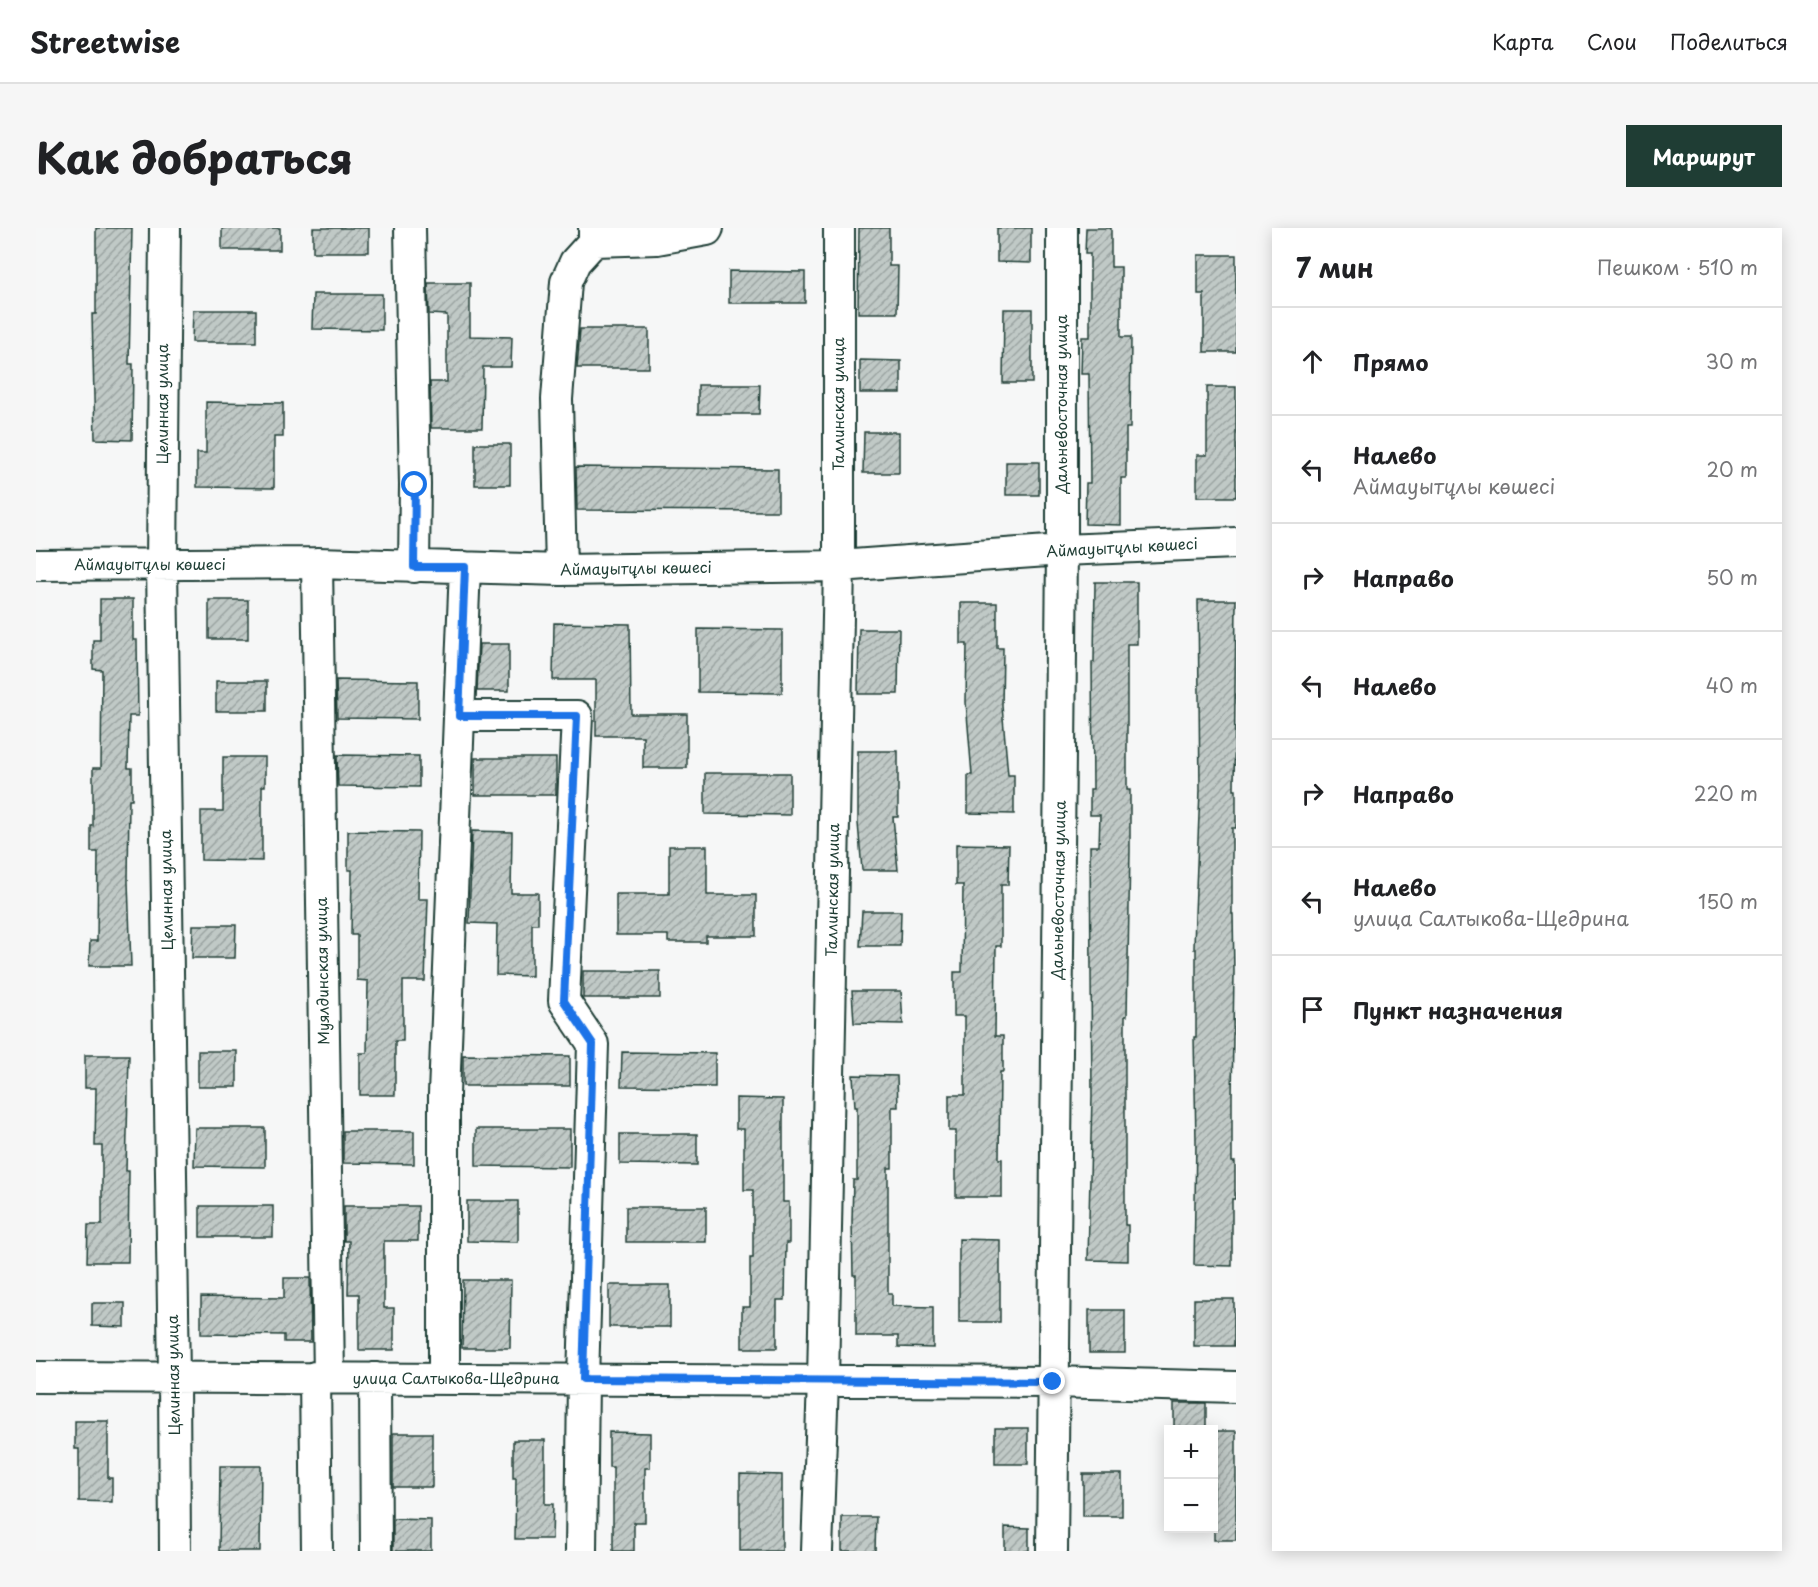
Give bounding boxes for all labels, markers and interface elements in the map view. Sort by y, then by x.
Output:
text: Streetwise [30,20,180,63]
text: Карта [1492,25,1554,57]
text: Слои [1587,25,1637,57]
text: Поделиться [1670,25,1788,57]
text: Как добраться [36,125,353,188]
button: Маршрут [1626,125,1782,187]
text: 7 мин [1296,248,1374,287]
text: Пешком · 510 m [1597,252,1758,282]
street label: Дальневосточная улица [1049,314,1072,494]
street label: Таллинская улица [826,337,849,471]
street label: Целинная улица [150,343,173,464]
icon: ahead [1296,345,1329,378]
text: Прямо [1353,345,1428,378]
text: 30 m [1705,346,1758,376]
text: Налево [1353,438,1436,471]
icon: left [1296,453,1329,486]
text: 20 m [1706,454,1758,484]
route start [401,471,427,497]
text: Аймауытұлы көшесі [1353,471,1555,501]
street label: Аймауытұлы көшесі [1046,531,1198,562]
street label: Аймауытұлы көшесі [74,552,226,575]
street label: Аймауытұлы көшесі [560,555,712,580]
icon: right [1296,561,1329,594]
text: Направо [1353,561,1454,594]
text: 50 m [1706,562,1758,592]
icon: left [1296,669,1329,702]
text: Налево [1353,669,1436,702]
text: 40 m [1706,670,1758,700]
icon: right [1296,777,1329,810]
text: Направо [1353,777,1454,810]
text: 220 m [1694,778,1758,808]
street label: Дальневосточная улица [1044,800,1071,981]
street label: Таллинская улица [819,823,844,957]
street label: Целинная улица [153,829,178,951]
text: Налево [1353,870,1436,903]
icon: left [1296,885,1329,918]
text: 150 m [1698,886,1758,916]
street label: Муялдинская улица [309,896,334,1045]
text: улица Салтыкова-Щедрина [1353,903,1629,933]
icon: arrive [1296,993,1329,1026]
text: Пункт назначения [1353,993,1563,1026]
street label: Целинная улица [160,1314,185,1436]
street label: улица Салтыкова-Щедрина [353,1366,560,1389]
route end [1039,1368,1065,1394]
map controls [1164,1425,1218,1533]
button: + [1164,1425,1218,1479]
button: − [1164,1479,1218,1533]

